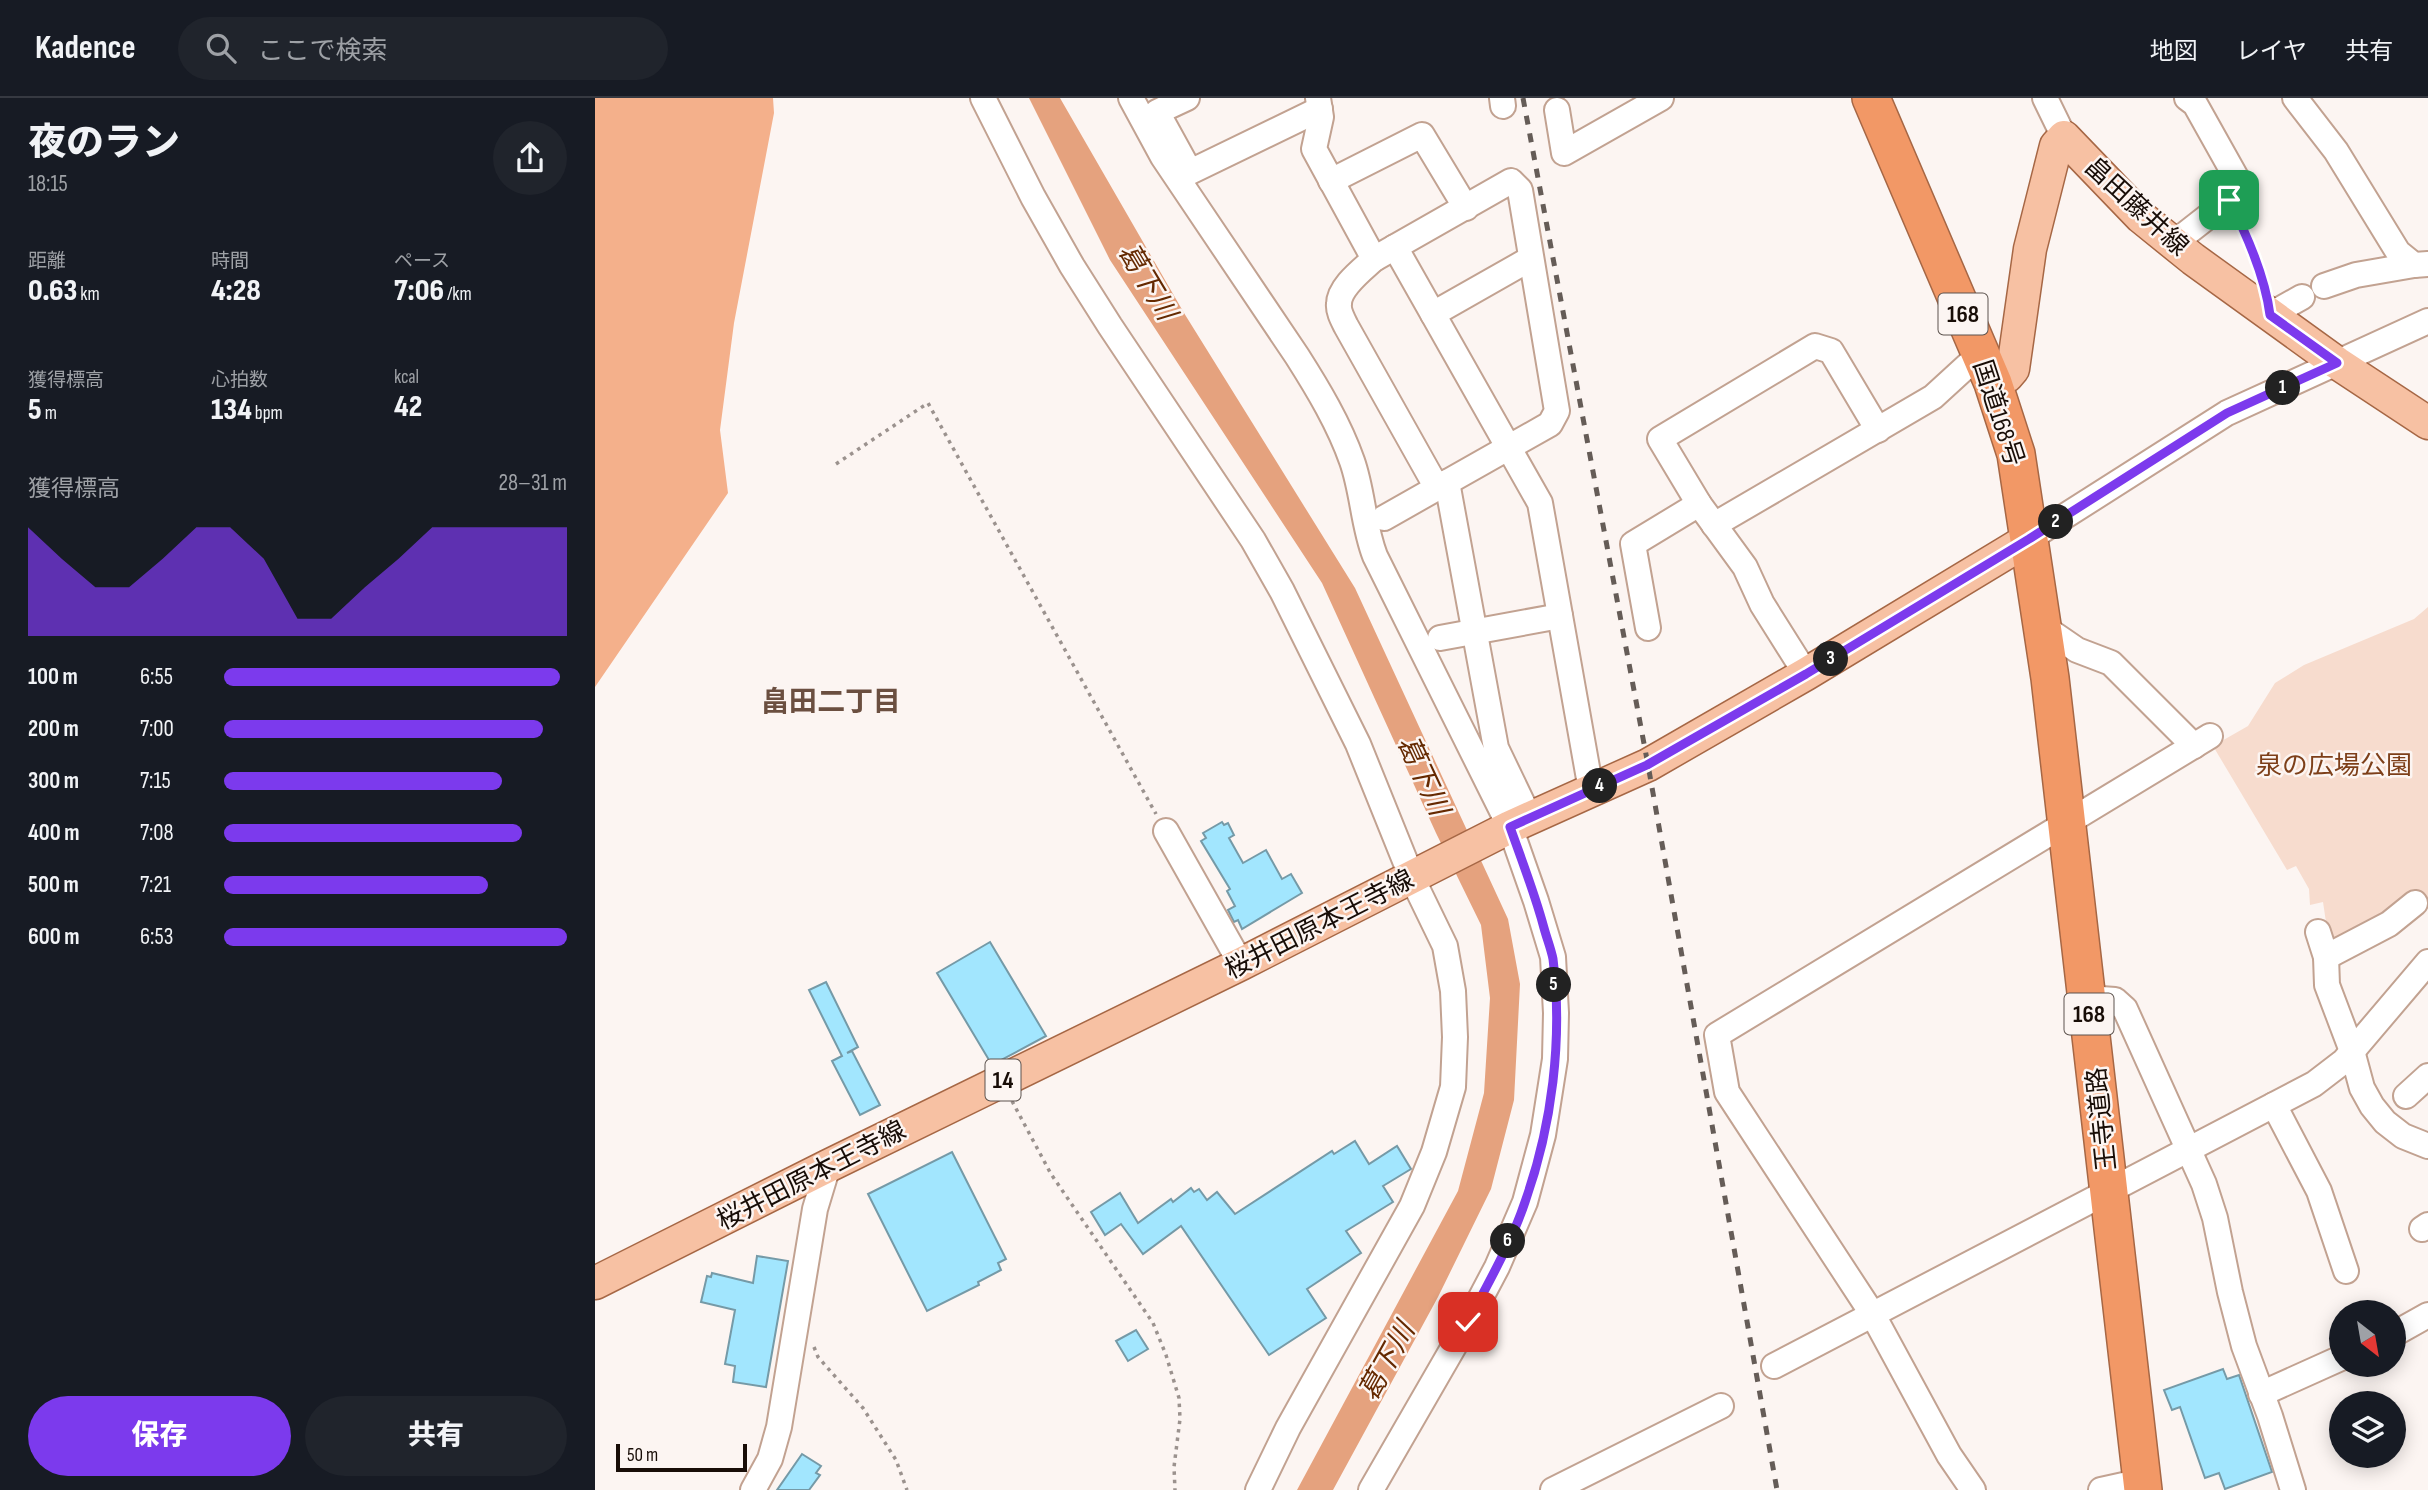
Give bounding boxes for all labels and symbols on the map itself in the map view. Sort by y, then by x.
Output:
street label: 畠田藤井線 [2078,151,2194,263]
pin [2199,170,2259,230]
water label: 葛下川 [1111,237,1184,329]
road number: 168 [1939,294,1987,334]
street label: 国道168号 [1966,356,2029,471]
pin: 1 [2265,370,2301,406]
pin: 2 [2039,504,2073,540]
pin: 3 [1813,642,1849,676]
district label: 畠田二丁目 [761,686,901,719]
water label: 葛下川 [1390,731,1457,823]
park label: 泉の広場公園 [2256,751,2412,782]
pin: 4 [1583,768,1618,804]
street label: 桜井田原本王寺線 [1220,864,1419,986]
pin: 5 [1537,968,1571,1002]
road number: 168 [2065,994,2113,1034]
road number: 14 [985,1060,1021,1100]
street label: 王寺道路 [2082,1066,2123,1172]
street label: 桜井田原本王寺線 [712,1115,911,1237]
pin: 6 [1490,1224,1525,1258]
pin [1438,1292,1498,1352]
north arrow [2329,1300,2406,1377]
water label: 葛下川 [1353,1314,1424,1406]
scale bar [616,1441,747,1473]

